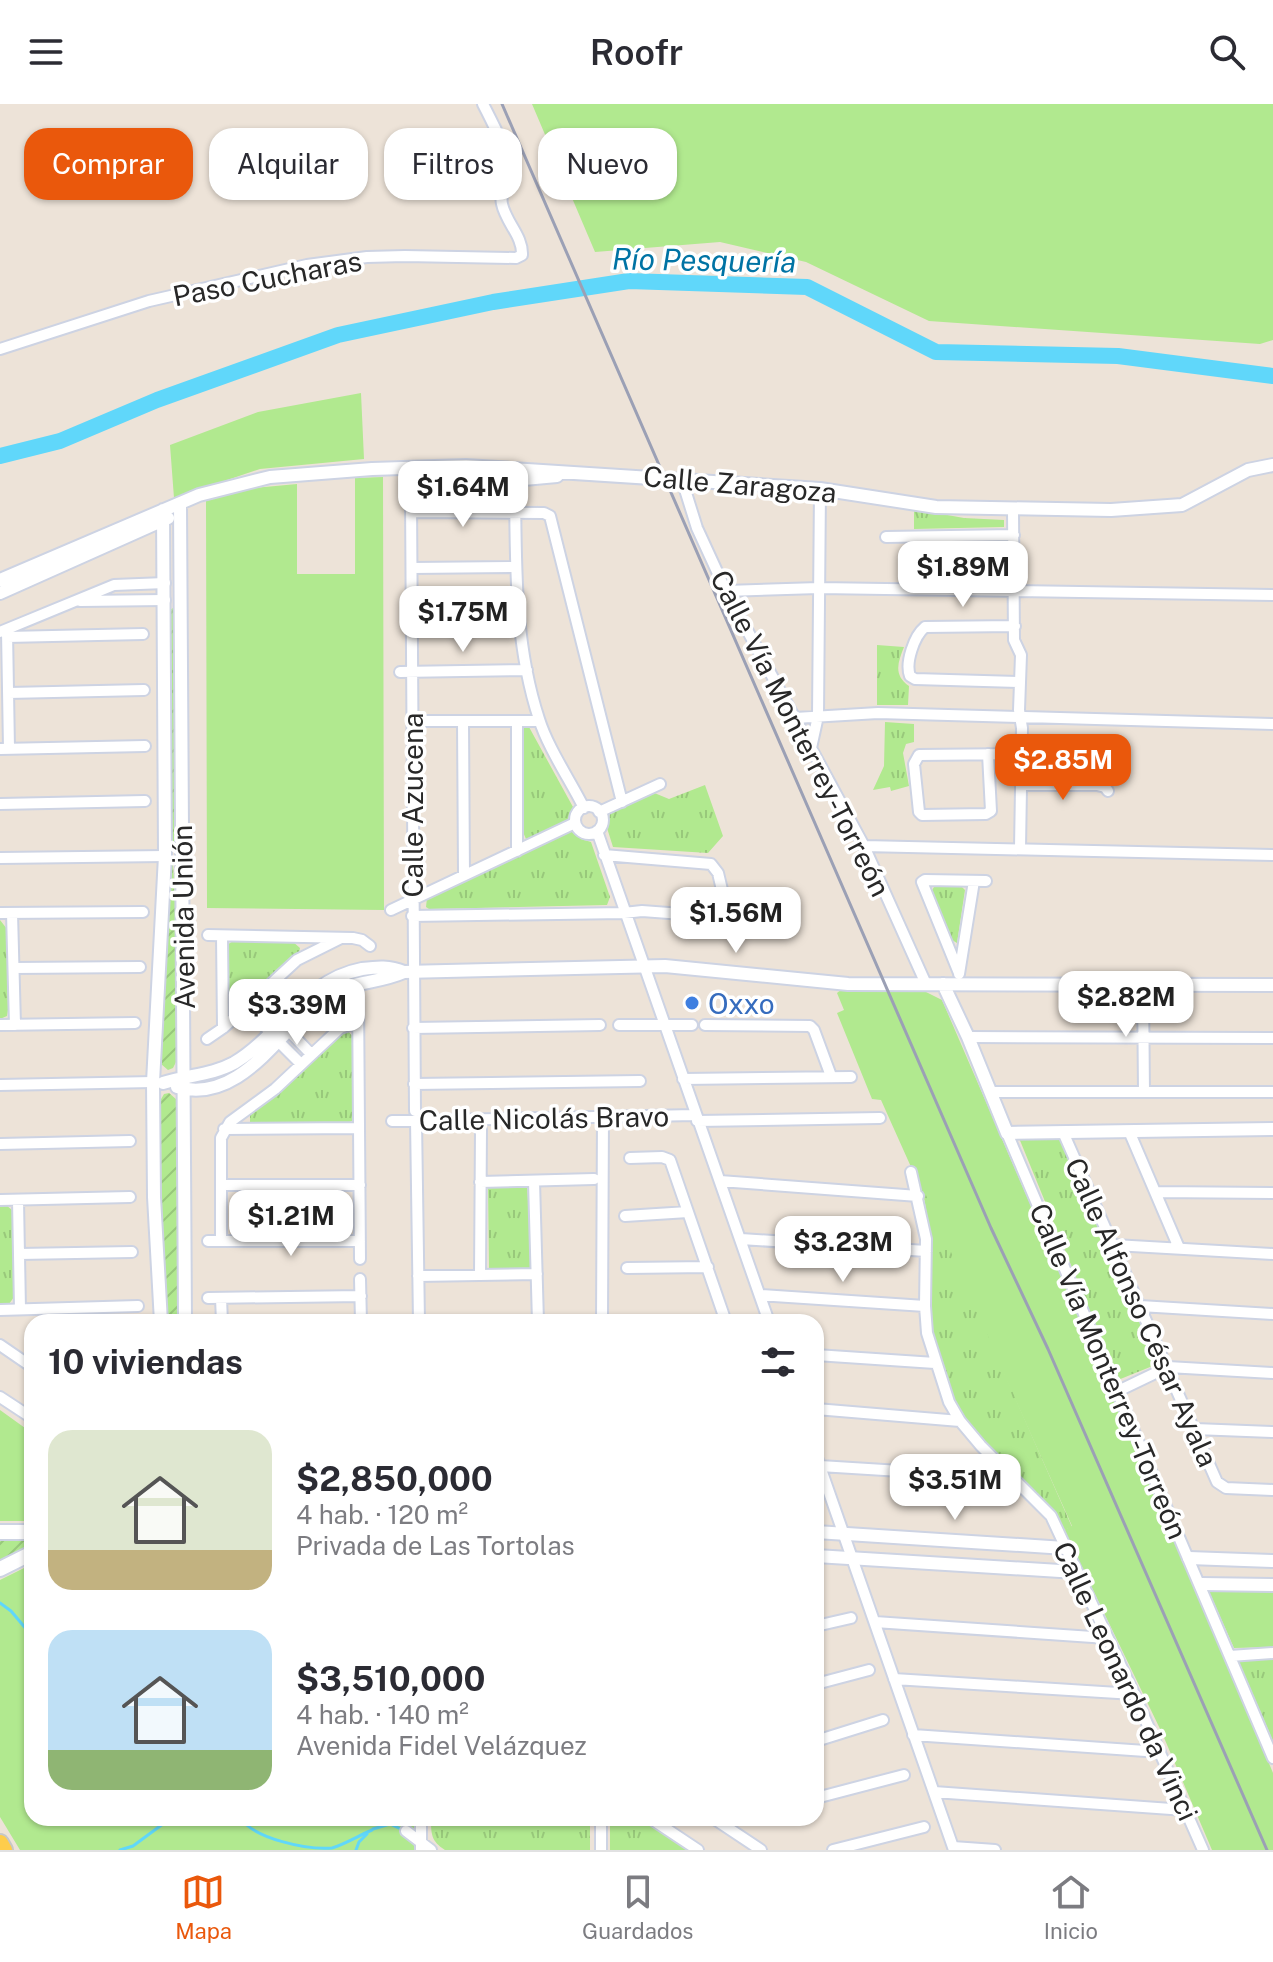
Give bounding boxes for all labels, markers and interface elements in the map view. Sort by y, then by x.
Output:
icon: menu [24,30,68,74]
icon: search [1205,30,1249,74]
text: Roofr [590,31,683,73]
chip: Comprar [24,128,193,200]
chip: Alquilar [209,128,368,200]
chip: Filtros [384,128,522,200]
chip: Nuevo [538,128,677,200]
water label: Río Pesquería [612,240,796,280]
street label: Paso Cucharas [170,244,364,312]
street label: Calle Zaragoza [642,459,838,509]
pin: $1.64M [398,461,528,529]
text: $1.64M [416,471,510,502]
pin: $1.89M [898,541,1028,609]
text: $1.89M [916,551,1010,582]
street label: Calle Vía Monterrey-Torreón [704,564,898,902]
pin: $1.75M [398,586,528,654]
text: $1.75M [417,596,509,627]
street label: Calle Azucena [396,712,429,898]
pin: $2.85M [998,734,1128,802]
text: $2.85M [1013,744,1113,775]
street label: Avenida Unión [165,824,201,1010]
pin: $1.56M [671,887,801,955]
text: $1.56M [689,897,783,928]
pin: $2.82M [1061,971,1191,1039]
pin: $3.39M [232,979,362,1047]
text: $2.82M [1076,981,1176,1012]
place label: Oxxo [708,987,775,1020]
text: $3.39M [247,989,347,1020]
marker: Oxxo [683,994,701,1012]
street label: Calle Nicolás Bravo [419,1099,669,1137]
street label: Calle Alfonso César Ayala [1059,1152,1225,1472]
pin: $1.21M [226,1190,356,1258]
street label: Calle Vía Monterrey-Torreón [1023,1198,1195,1544]
text: $1.21M [247,1200,335,1231]
pin: $3.23M [778,1216,908,1284]
text: $3.23M [793,1226,893,1257]
icon: filters [756,1340,800,1384]
text: 10 viviendas [48,1342,243,1382]
pin: $3.51M [890,1454,1020,1522]
text: $2,850,000 [296,1459,493,1499]
icon: home [112,1462,208,1558]
text: $3.51M [908,1464,1002,1495]
text: 4 hab. · 120 m² [296,1499,468,1530]
text: Privada de Las Tortolas [296,1530,575,1561]
street label: Calle Leonardo da Vinci [1047,1536,1205,1826]
text: $3,510,000 [296,1659,486,1699]
icon: home [112,1662,208,1758]
text: 4 hab. · 140 m² [296,1699,469,1730]
text: Avenida Fidel Velázquez [296,1730,587,1761]
tab: Mapa [175,1870,232,1944]
tab: Guardados [582,1870,694,1944]
tab: Inicio [1044,1870,1098,1944]

